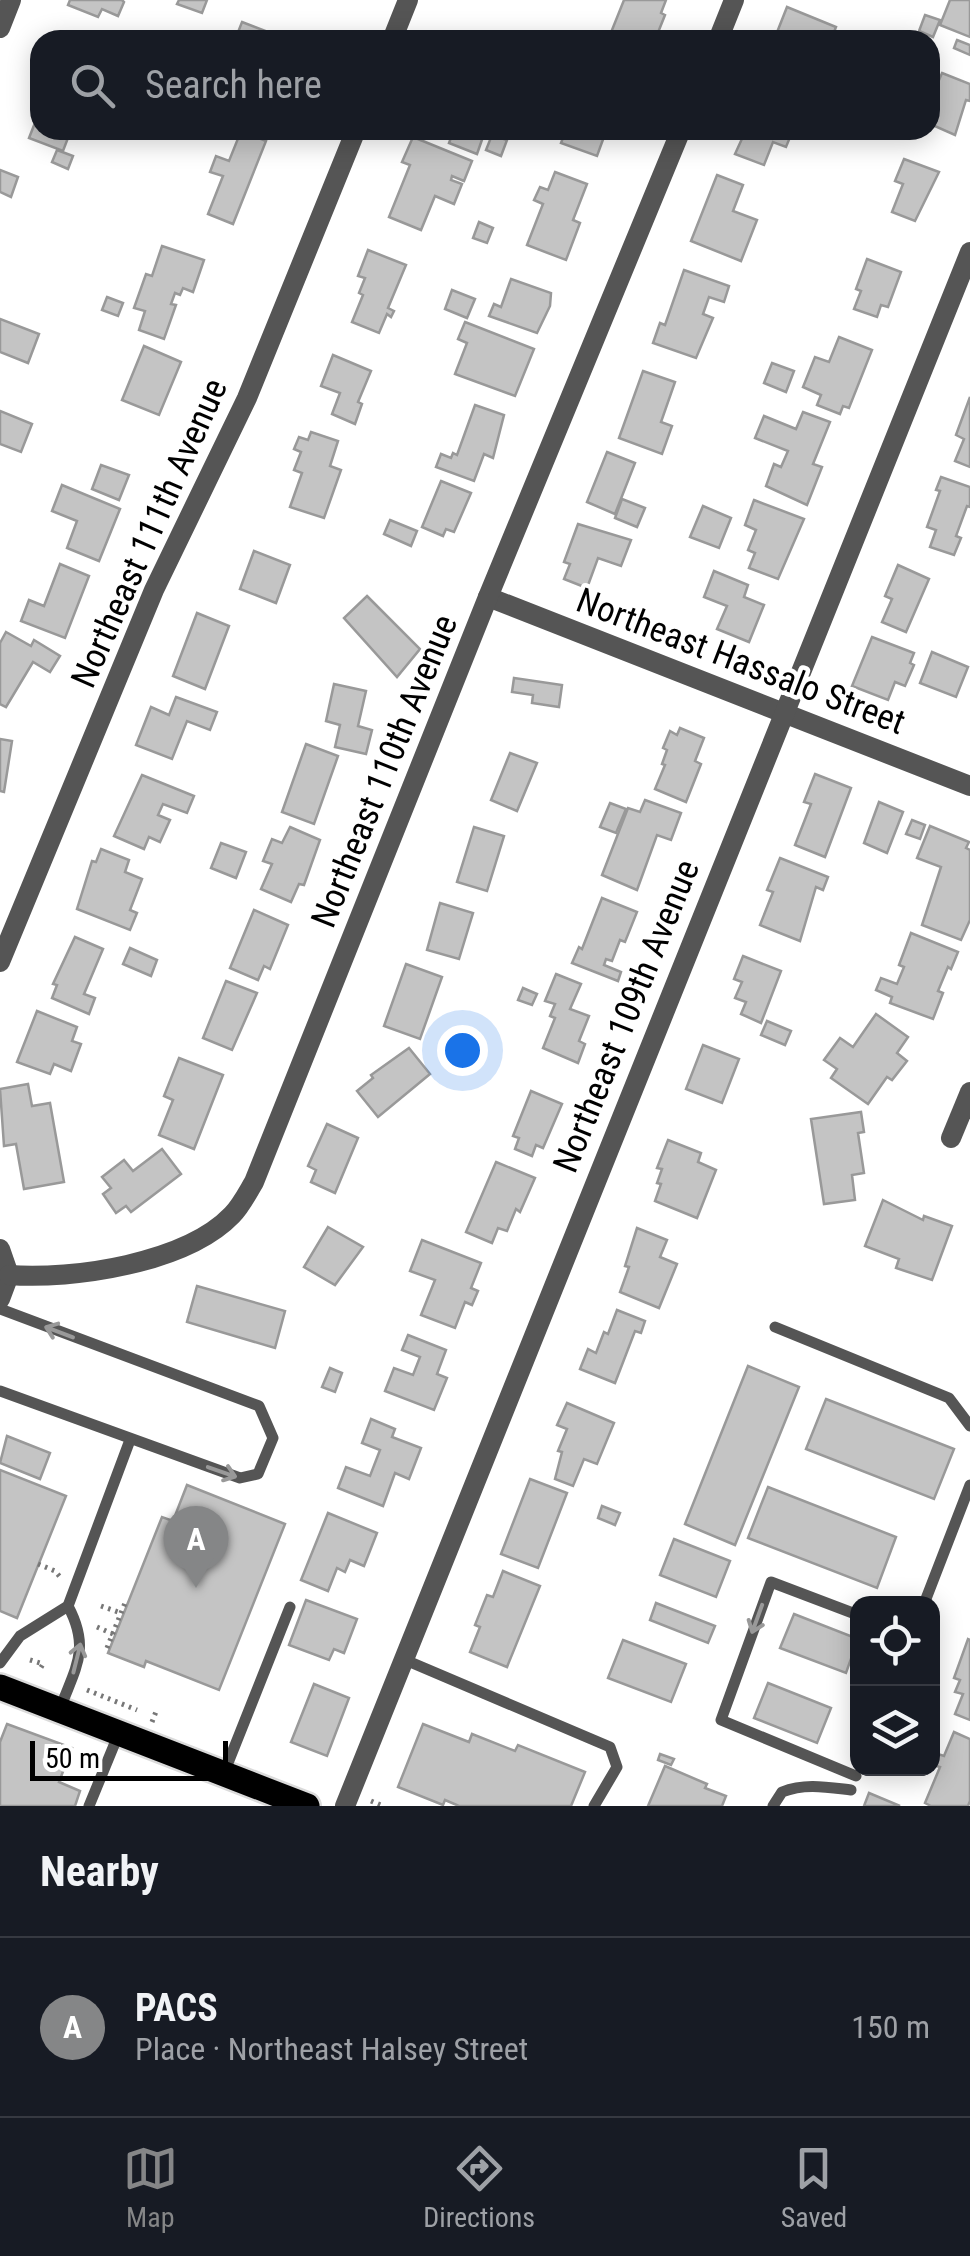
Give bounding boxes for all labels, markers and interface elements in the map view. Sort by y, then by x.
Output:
search box [30,30,940,140]
icon: search [65,58,120,113]
text: Search here [145,63,322,107]
street label: Northeast 111th Avenue [63,373,236,694]
street label: Northeast Hassalo Street [571,580,911,743]
street label: Northeast 110th Avenue [303,609,466,933]
street label: Northeast 109th Avenue [545,854,708,1178]
your location [437,1025,488,1076]
one-way arrow [44,1321,75,1339]
one-way arrow [206,1464,237,1482]
pin: A [164,1506,228,1588]
map controls [850,1596,940,1776]
button: locate [850,1596,940,1686]
one-way arrow [747,1603,765,1634]
one-way arrow [69,1642,87,1674]
button: layers [850,1686,940,1776]
scale bar [30,1736,228,1780]
text: 50 m [45,1742,100,1775]
text: Nearby [40,1847,159,1896]
text: PACS [135,1986,218,2030]
text: A [63,2008,82,2046]
text: 150 m [851,2008,930,2046]
text: Place · Northeast Halsey Street [135,2030,528,2068]
tab: Map [123,2141,178,2234]
tab: Directions [423,2141,535,2234]
tab: Saved [781,2141,847,2234]

